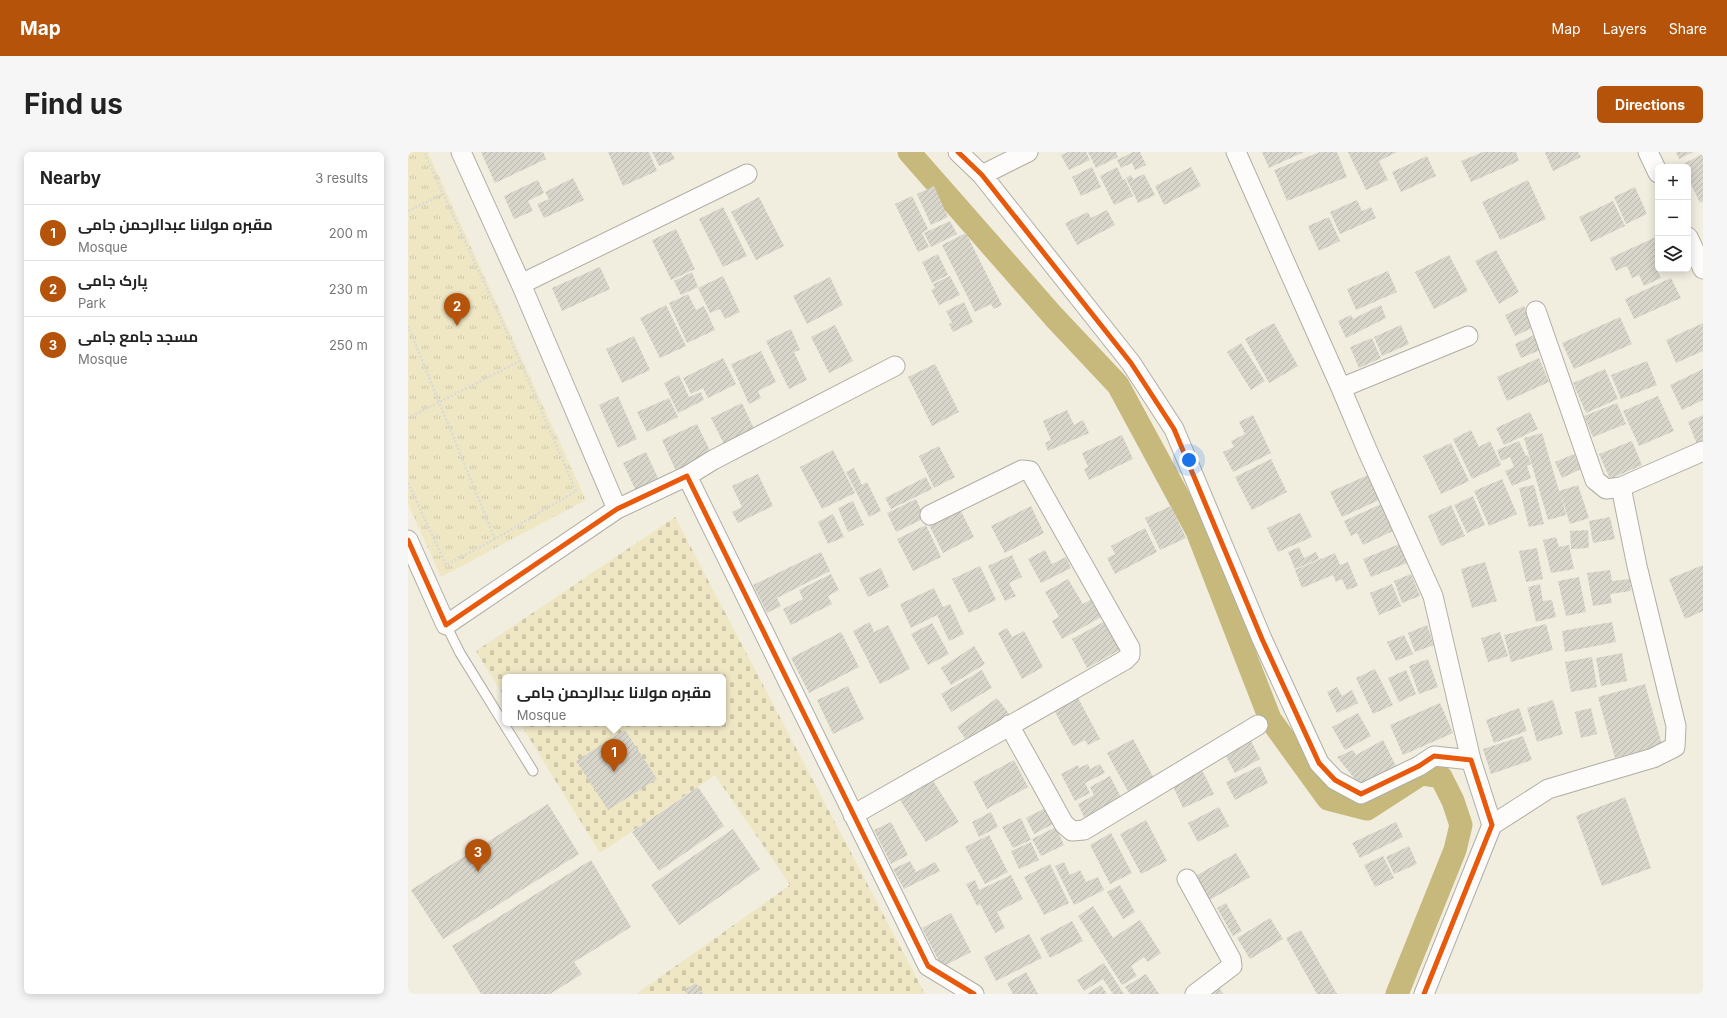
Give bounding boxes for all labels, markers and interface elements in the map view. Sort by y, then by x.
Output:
text: Map [20,17,61,40]
text: Map [1552,20,1581,37]
text: Layers [1603,20,1647,37]
text: Share [1669,20,1707,37]
button: Directions [1597,86,1703,123]
text: Find us [24,87,123,121]
map controls [1655,164,1691,272]
button: + [1655,164,1691,200]
text: Nearby [40,168,101,188]
text: 3 results [315,170,368,186]
button: − [1655,200,1691,236]
text: مقبره مولانا عبدالرحمن جامی [78,215,273,234]
text: 1 [50,225,56,241]
text: 200 m [329,225,368,241]
button: layers [1655,236,1691,272]
text: Mosque [78,239,128,255]
text: پارک جامی [78,271,148,290]
text: 2 [49,281,57,297]
text: 230 m [329,281,368,297]
pin: 2 [444,293,470,326]
text: Park [78,295,106,311]
text: مسجد جامع جامی [78,327,198,346]
text: 3 [49,337,57,353]
text: 250 m [329,337,368,353]
text: Mosque [78,351,128,367]
your location [1179,450,1199,470]
popup [502,674,726,726]
text: مقبره مولانا عبدالرحمن جامی [517,683,711,702]
text: Mosque [517,707,566,723]
pin: 1 [601,739,627,772]
pin: 3 [465,839,491,872]

